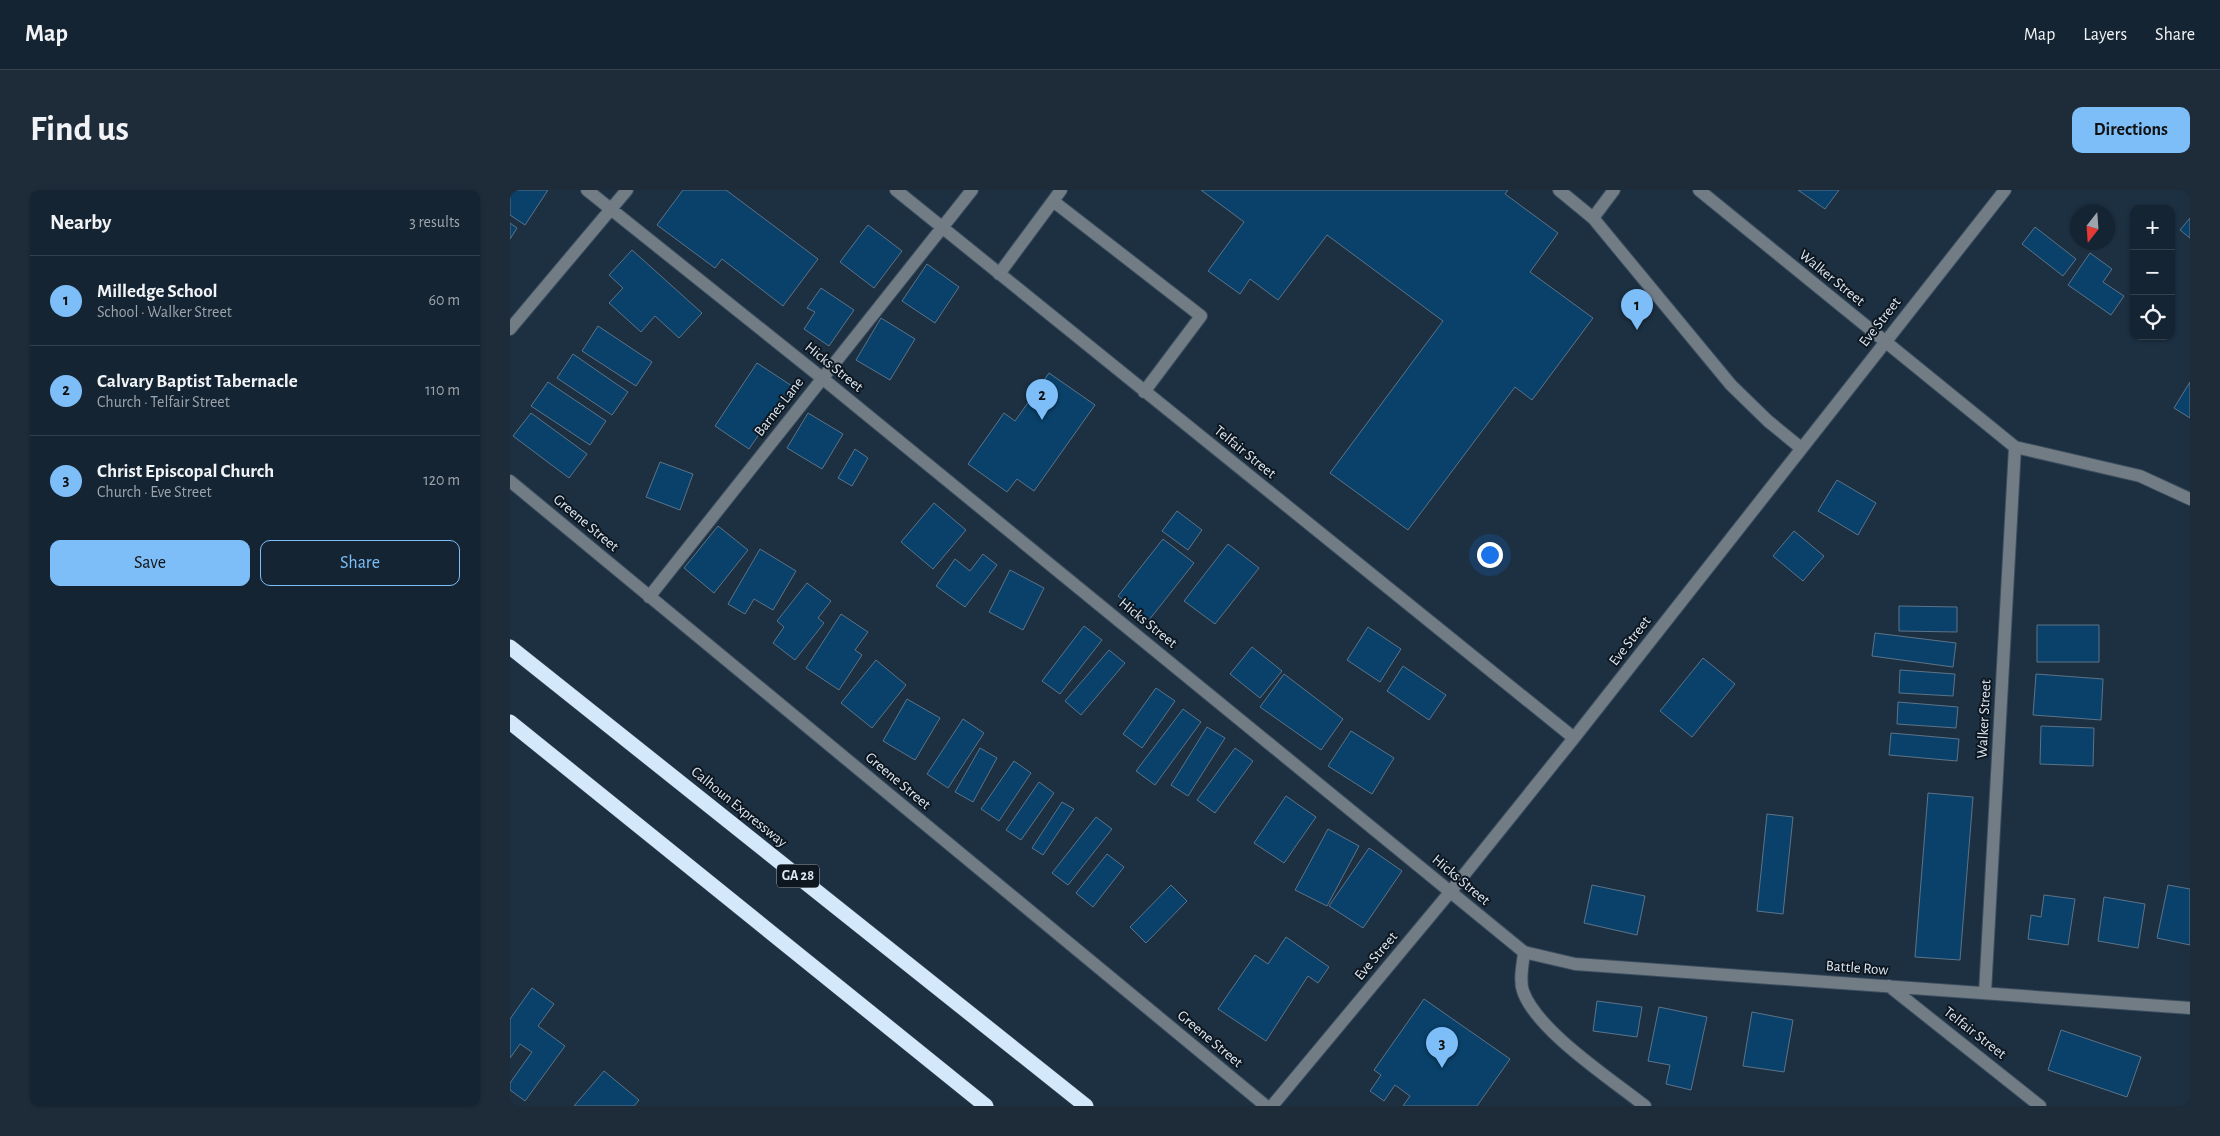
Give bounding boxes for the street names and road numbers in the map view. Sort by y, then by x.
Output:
street label: Walker Street [1796,247,1868,309]
street label: Eve Street [1856,295,1904,349]
street label: Hicks Street [802,339,866,395]
street label: Barnes Lane [752,375,807,439]
street label: Telfair Street [1211,423,1279,481]
street label: Greene Street [551,492,622,555]
street label: Hicks Street [1116,595,1180,651]
street label: Eve Street [1606,614,1654,668]
street label: Walker Street [1974,679,1994,759]
street label: Greene Street [863,750,934,813]
street label: Calhoun Expressway [688,764,790,850]
street label: Hicks Street [1429,852,1493,908]
road number: GA 28 [777,864,819,888]
street label: Eve Street [1352,929,1400,983]
street label: Battle Row [1825,958,1889,978]
street label: Telfair Street [1941,1004,2009,1062]
street label: Greene Street [1175,1008,1246,1071]

